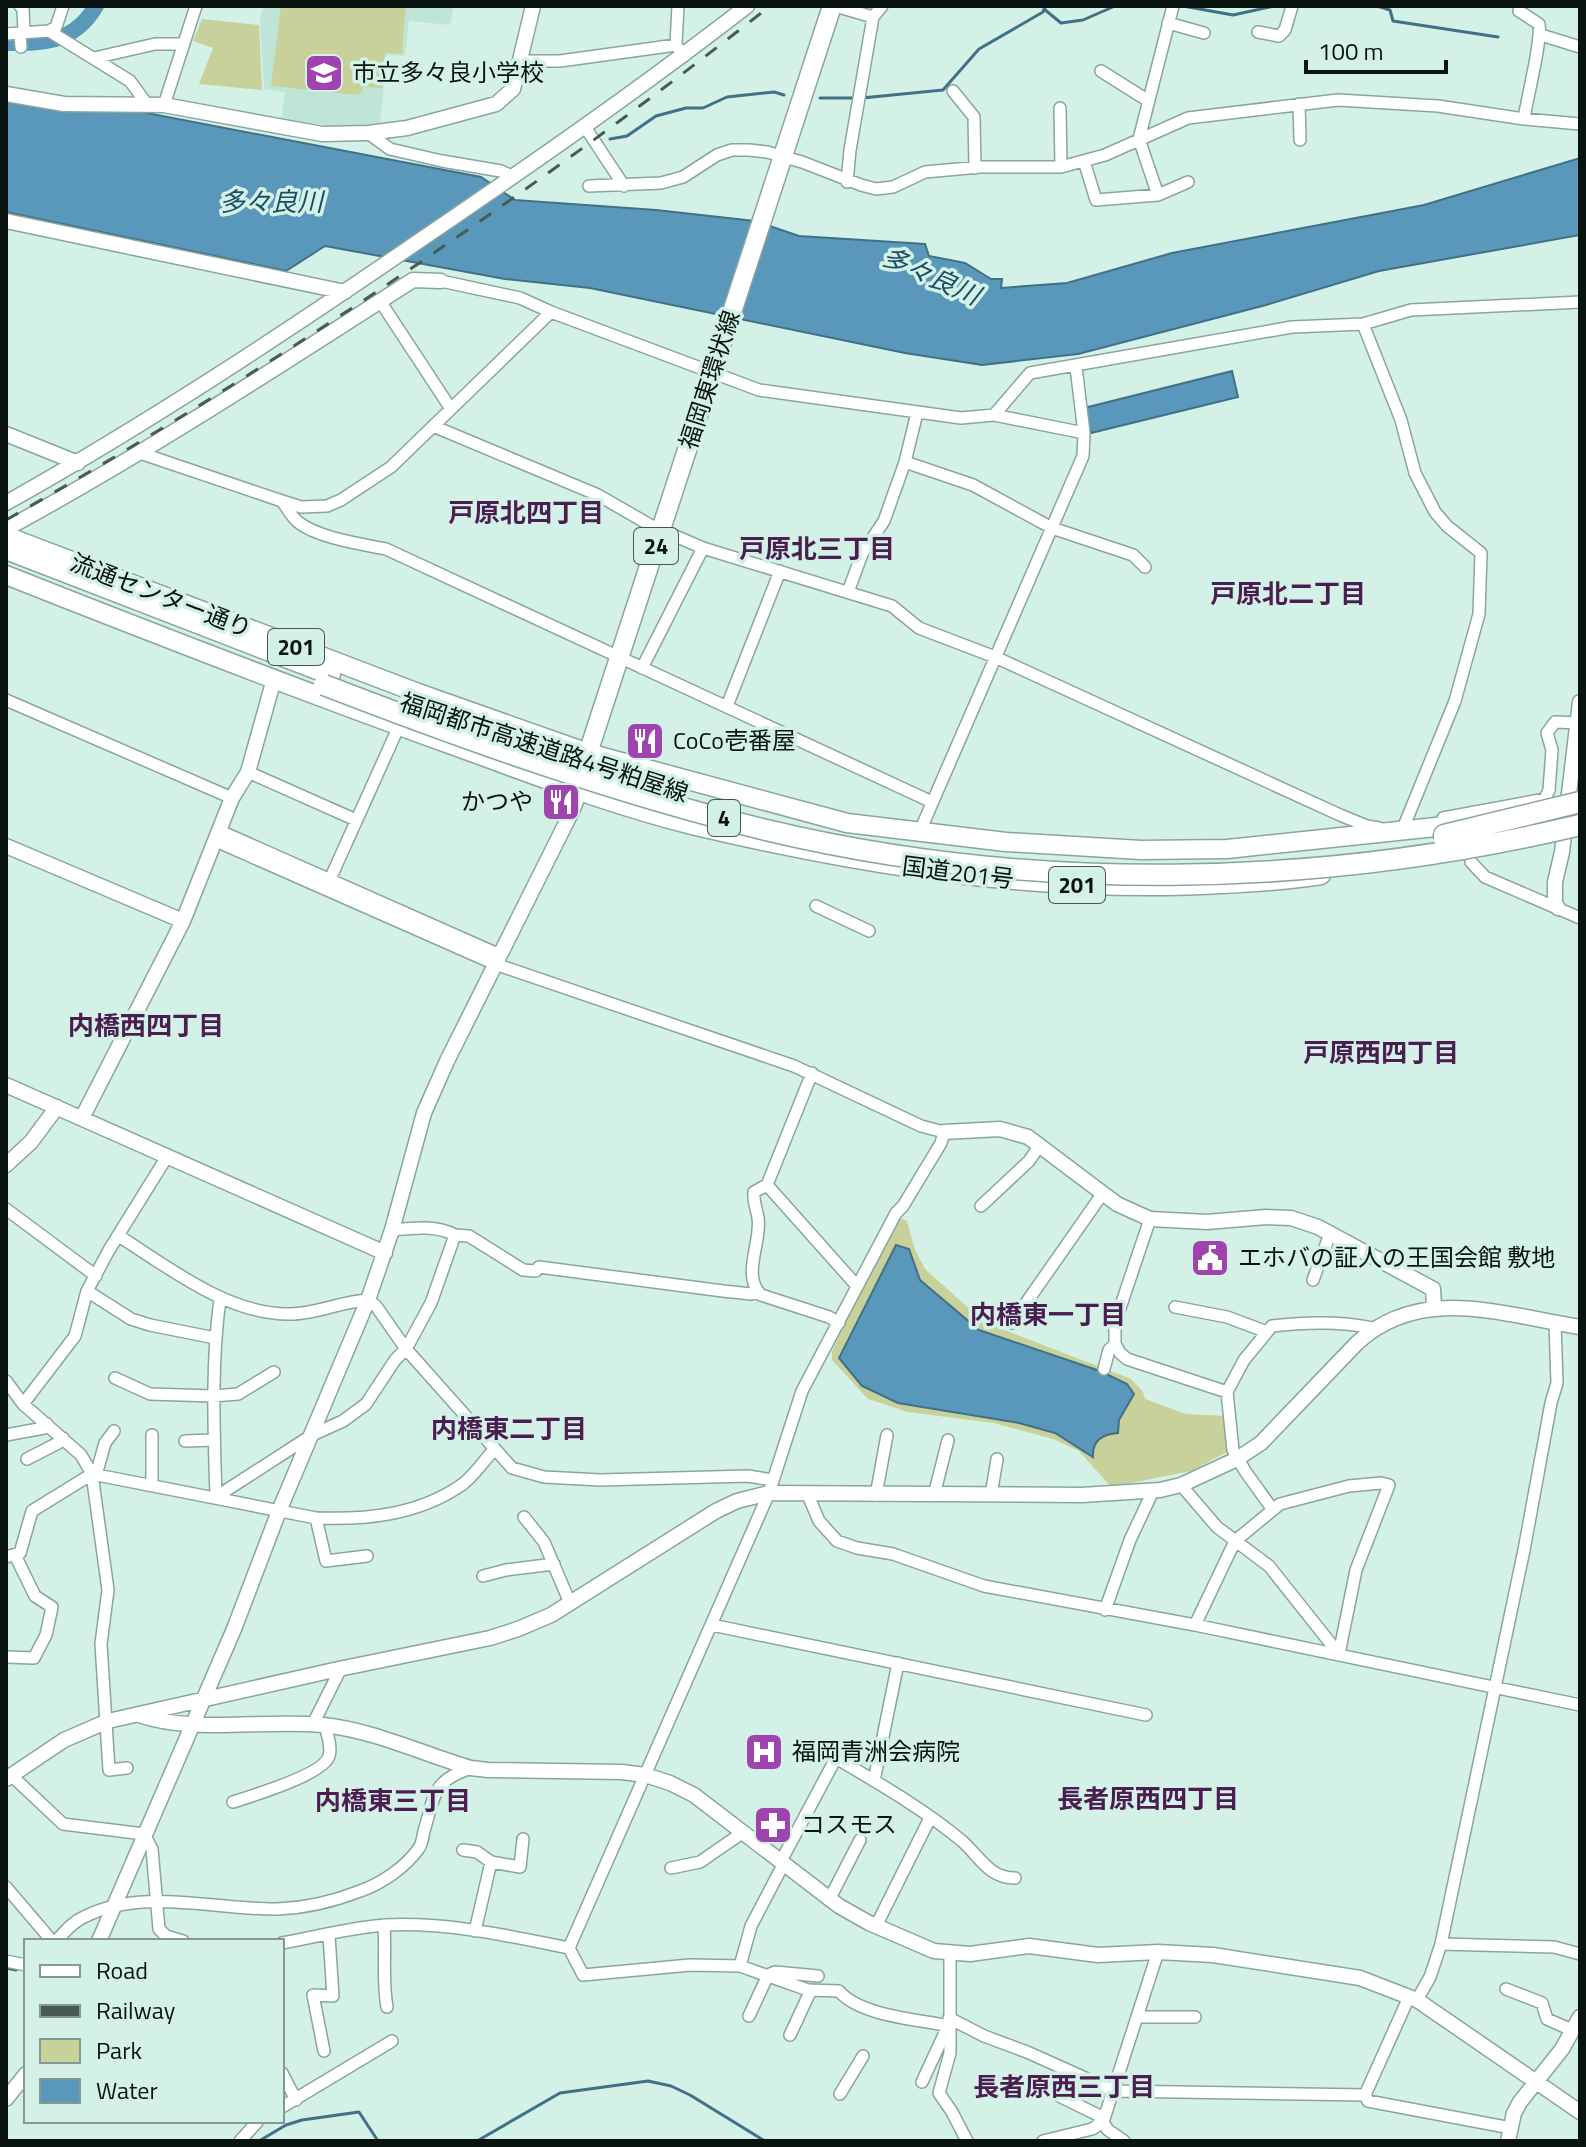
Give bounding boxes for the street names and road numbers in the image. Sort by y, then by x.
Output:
street label: 福岡東環状線 [670,306,748,454]
road number: 24 [634,528,678,564]
street label: 流通センター通り [65,544,257,646]
road number: 201 [268,629,324,665]
street label: 福岡都市高速道路4号粕屋線 [395,683,693,811]
road number: 4 [708,800,740,836]
street label: 国道201号 [900,847,1016,897]
road number: 201 [1049,867,1105,903]

